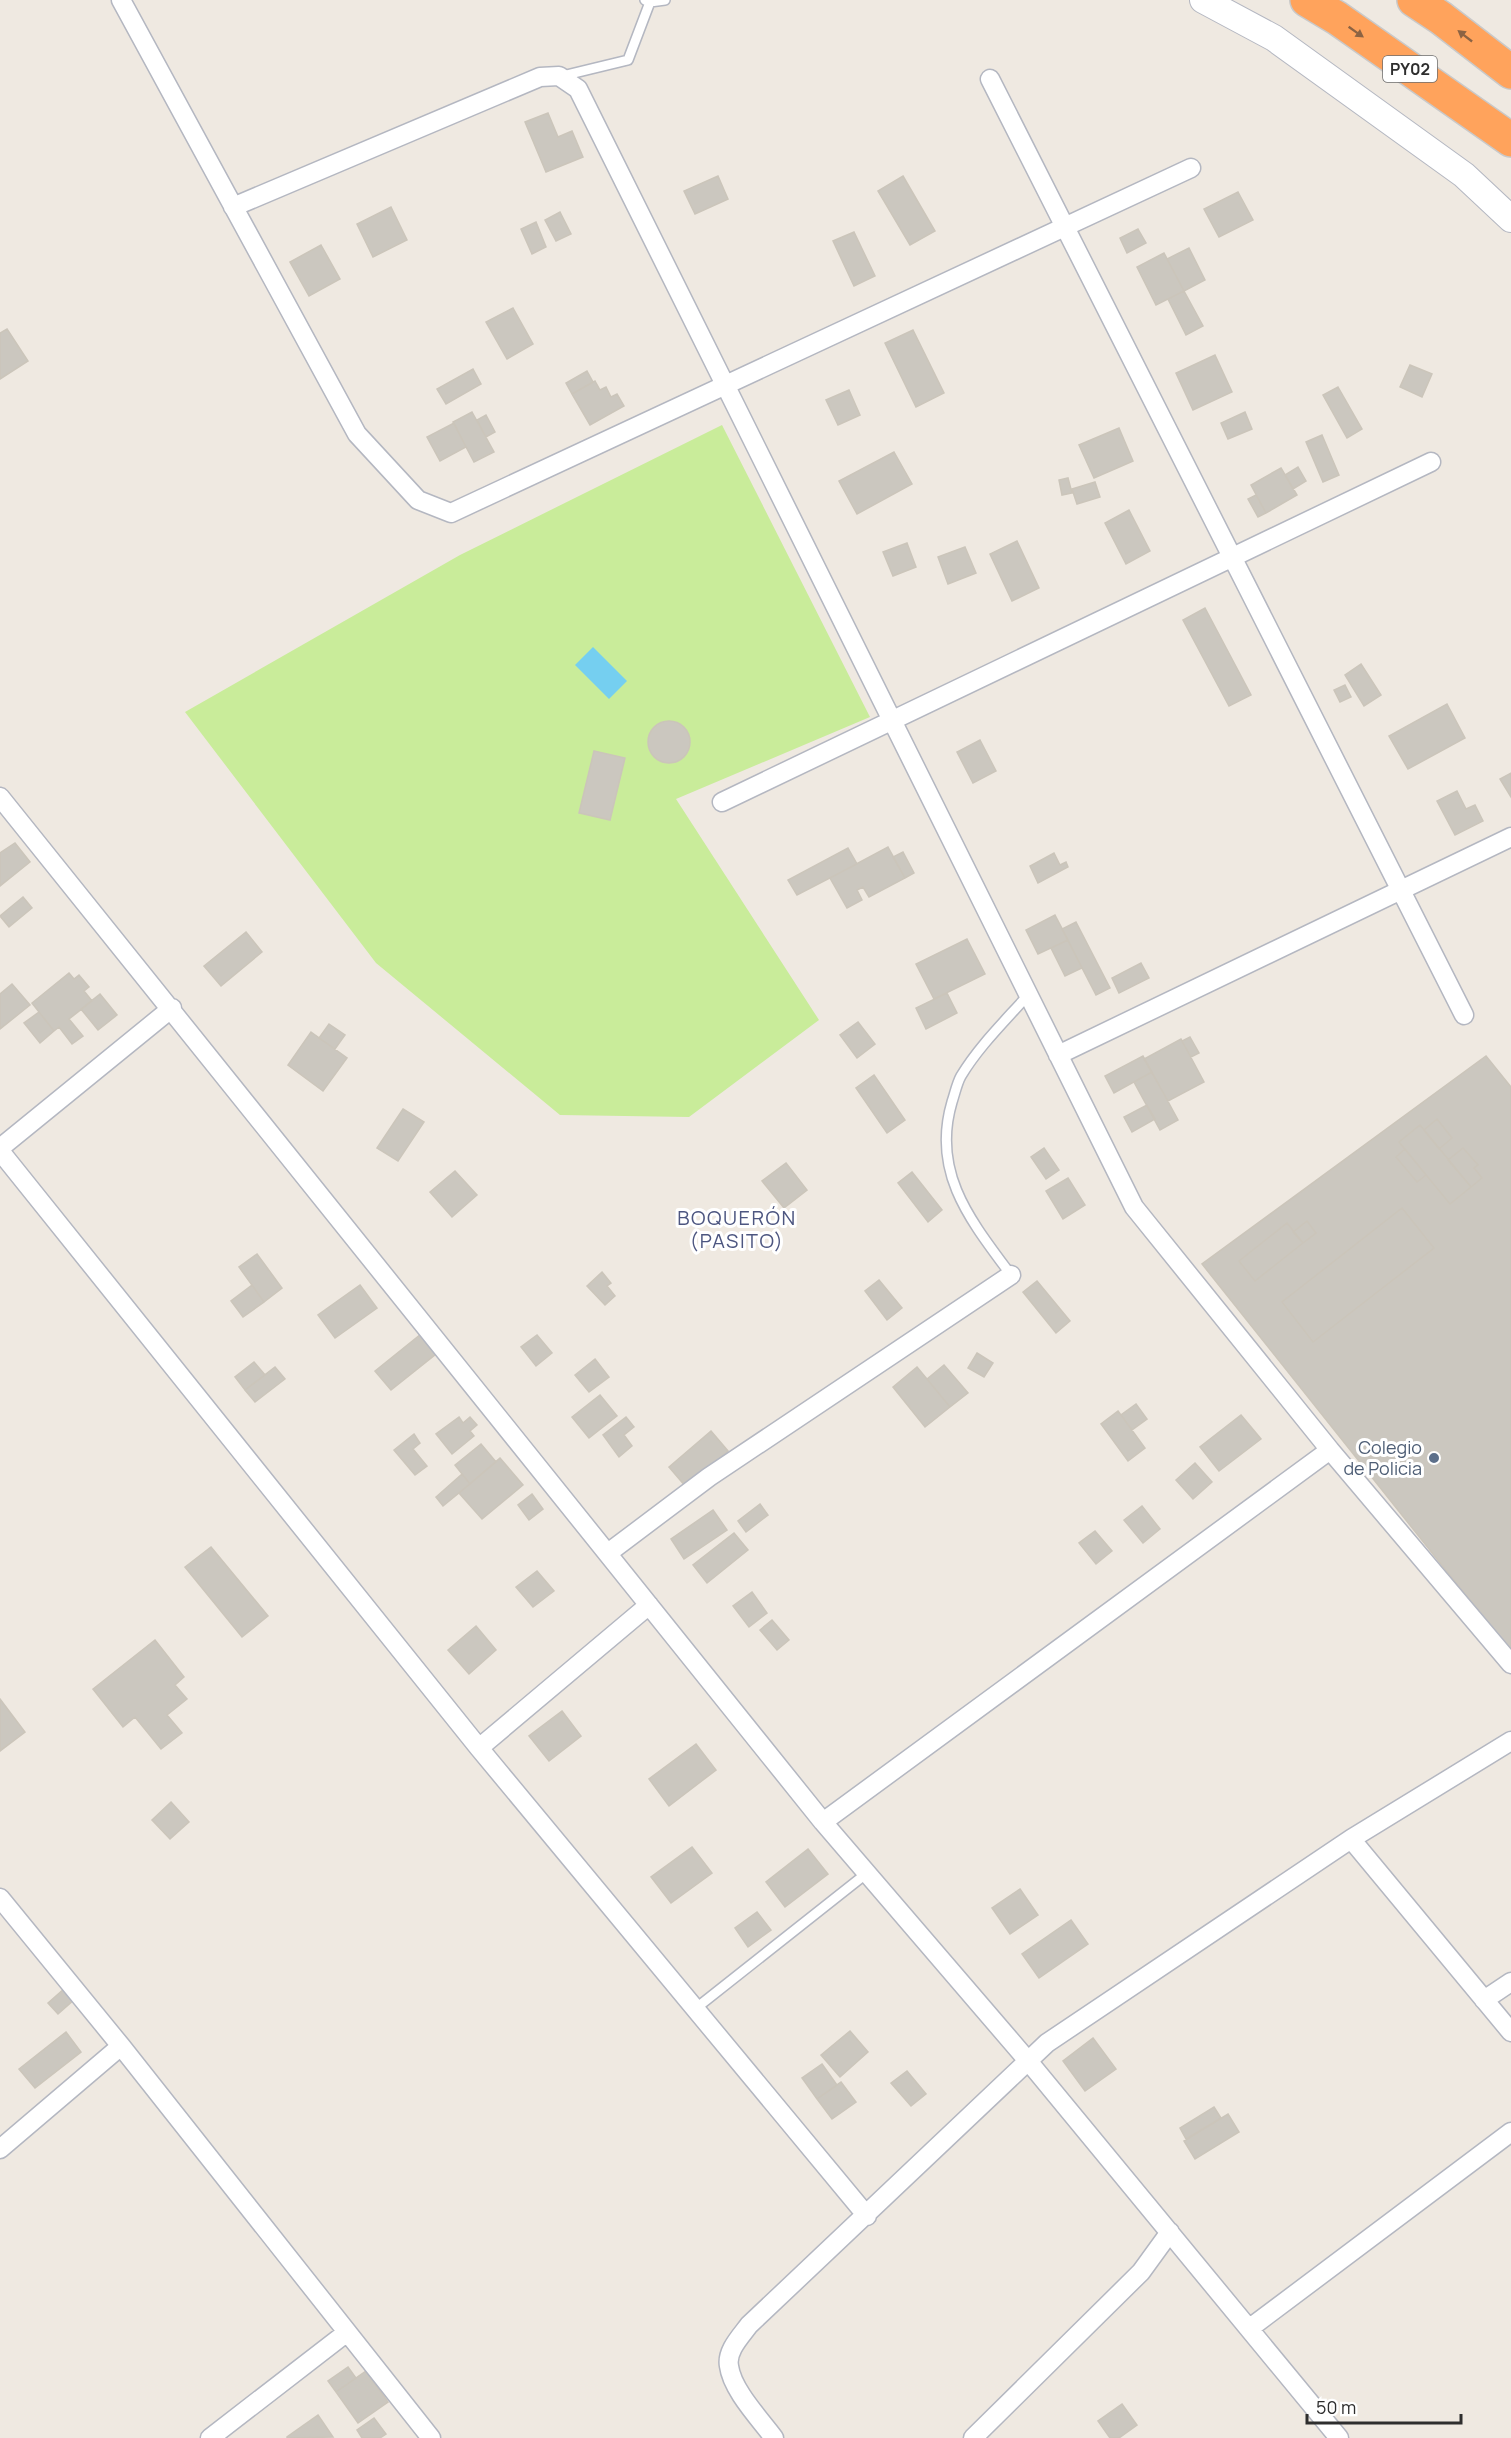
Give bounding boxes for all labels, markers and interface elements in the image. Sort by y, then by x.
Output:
one-way arrow [1348,26,1364,38]
one-way arrow [1457,30,1473,42]
road number: PY02 [1383,56,1437,82]
district label: BOQUERÓN (PASITO) [677,1204,797,1254]
place label: Colegio de Policia [1343,1435,1422,1480]
marker: Colegio de Policia [1427,1451,1441,1465]
scale bar [1307,2387,1462,2425]
text: 50 m [1316,2395,1356,2419]

